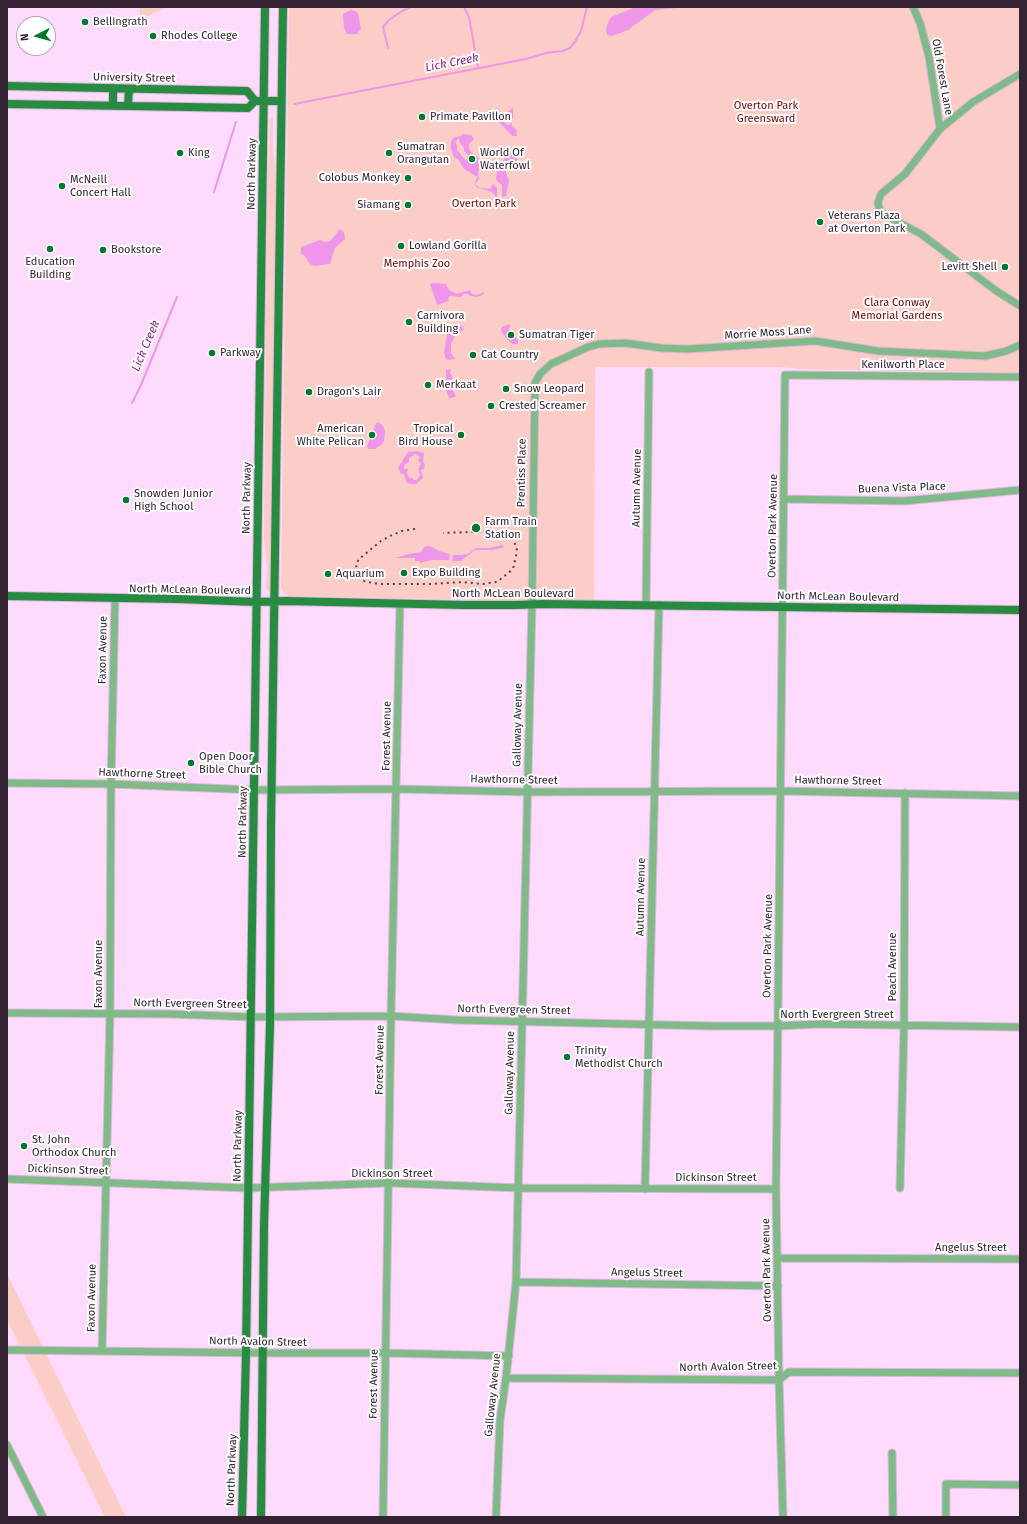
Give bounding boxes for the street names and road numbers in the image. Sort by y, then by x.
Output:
street label: Old Forest Lane [929,38,955,116]
street label: University Street [93,71,175,85]
street label: North Parkway [245,138,259,210]
street label: Morrie Moss Lane [724,323,812,343]
street label: Kenilworth Place [861,358,945,372]
street label: Prentiss Place [515,438,529,508]
street label: Autumn Avenue [630,449,644,527]
street label: North Parkway [240,462,254,534]
street label: Overton Park Avenue [765,474,781,578]
street label: Buena Vista Place [858,480,946,496]
street label: North McLean Boulevard [129,582,251,598]
street label: North McLean Boulevard [452,587,574,601]
street label: North McLean Boulevard [777,589,899,605]
street label: Faxon Avenue [96,616,110,684]
street label: Galloway Avenue [511,683,525,767]
street label: Forest Avenue [380,701,394,771]
street label: Hawthorne Street [98,766,186,782]
street label: Hawthorne Street [470,773,558,787]
street label: Hawthorne Street [794,774,882,788]
street label: North Parkway [236,786,250,858]
street label: Autumn Avenue [634,858,648,936]
street label: Overton Park Avenue [760,894,776,998]
street label: Peach Avenue [886,932,900,1002]
street label: Faxon Avenue [92,940,106,1008]
street label: North Evergreen Street [133,996,247,1012]
street label: North Evergreen Street [457,1002,571,1018]
street label: North Evergreen Street [780,1008,894,1022]
street label: Forest Avenue [373,1025,387,1095]
street label: Galloway Avenue [503,1031,517,1115]
street label: North Parkway [231,1110,245,1182]
street label: Dickinson Street [27,1162,109,1178]
street label: Dickinson Street [351,1167,433,1181]
street label: Dickinson Street [675,1171,757,1185]
street label: Overton Park Avenue [759,1218,775,1322]
street label: Angelus Street [935,1241,1007,1255]
street label: Faxon Avenue [85,1264,99,1332]
street label: Angelus Street [611,1266,683,1280]
street label: North Avalon Street [209,1335,307,1349]
street label: Forest Avenue [367,1349,381,1419]
street label: Galloway Avenue [482,1353,504,1437]
street label: North Avalon Street [679,1360,777,1374]
street label: North Parkway [224,1434,240,1506]

